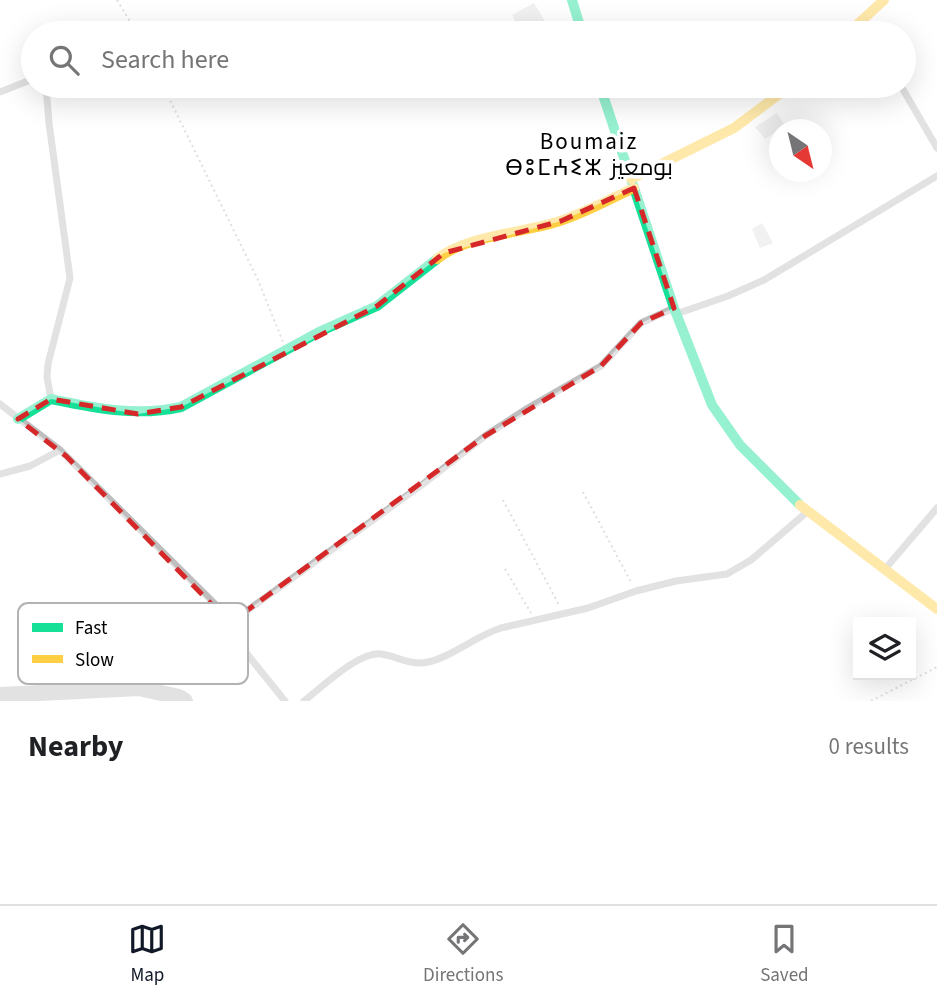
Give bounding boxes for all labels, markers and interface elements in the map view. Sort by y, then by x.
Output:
search box [21,21,916,98]
icon: search [45,41,83,79]
text: Search here [101,41,229,78]
north arrow [769,119,832,182]
district label: Boumaiz ⴱⵓⵎⵄⵉⵣ بومعيز [505,125,673,184]
legend [18,603,248,684]
text: Fast [75,615,108,642]
map controls [853,617,916,680]
button: layers [853,617,916,680]
text: Slow [75,647,114,674]
text: Nearby [28,725,123,768]
text: 0 results [829,730,909,763]
tab: Map [128,920,166,989]
tab: Directions [423,920,503,989]
tab: Saved [760,920,809,989]

